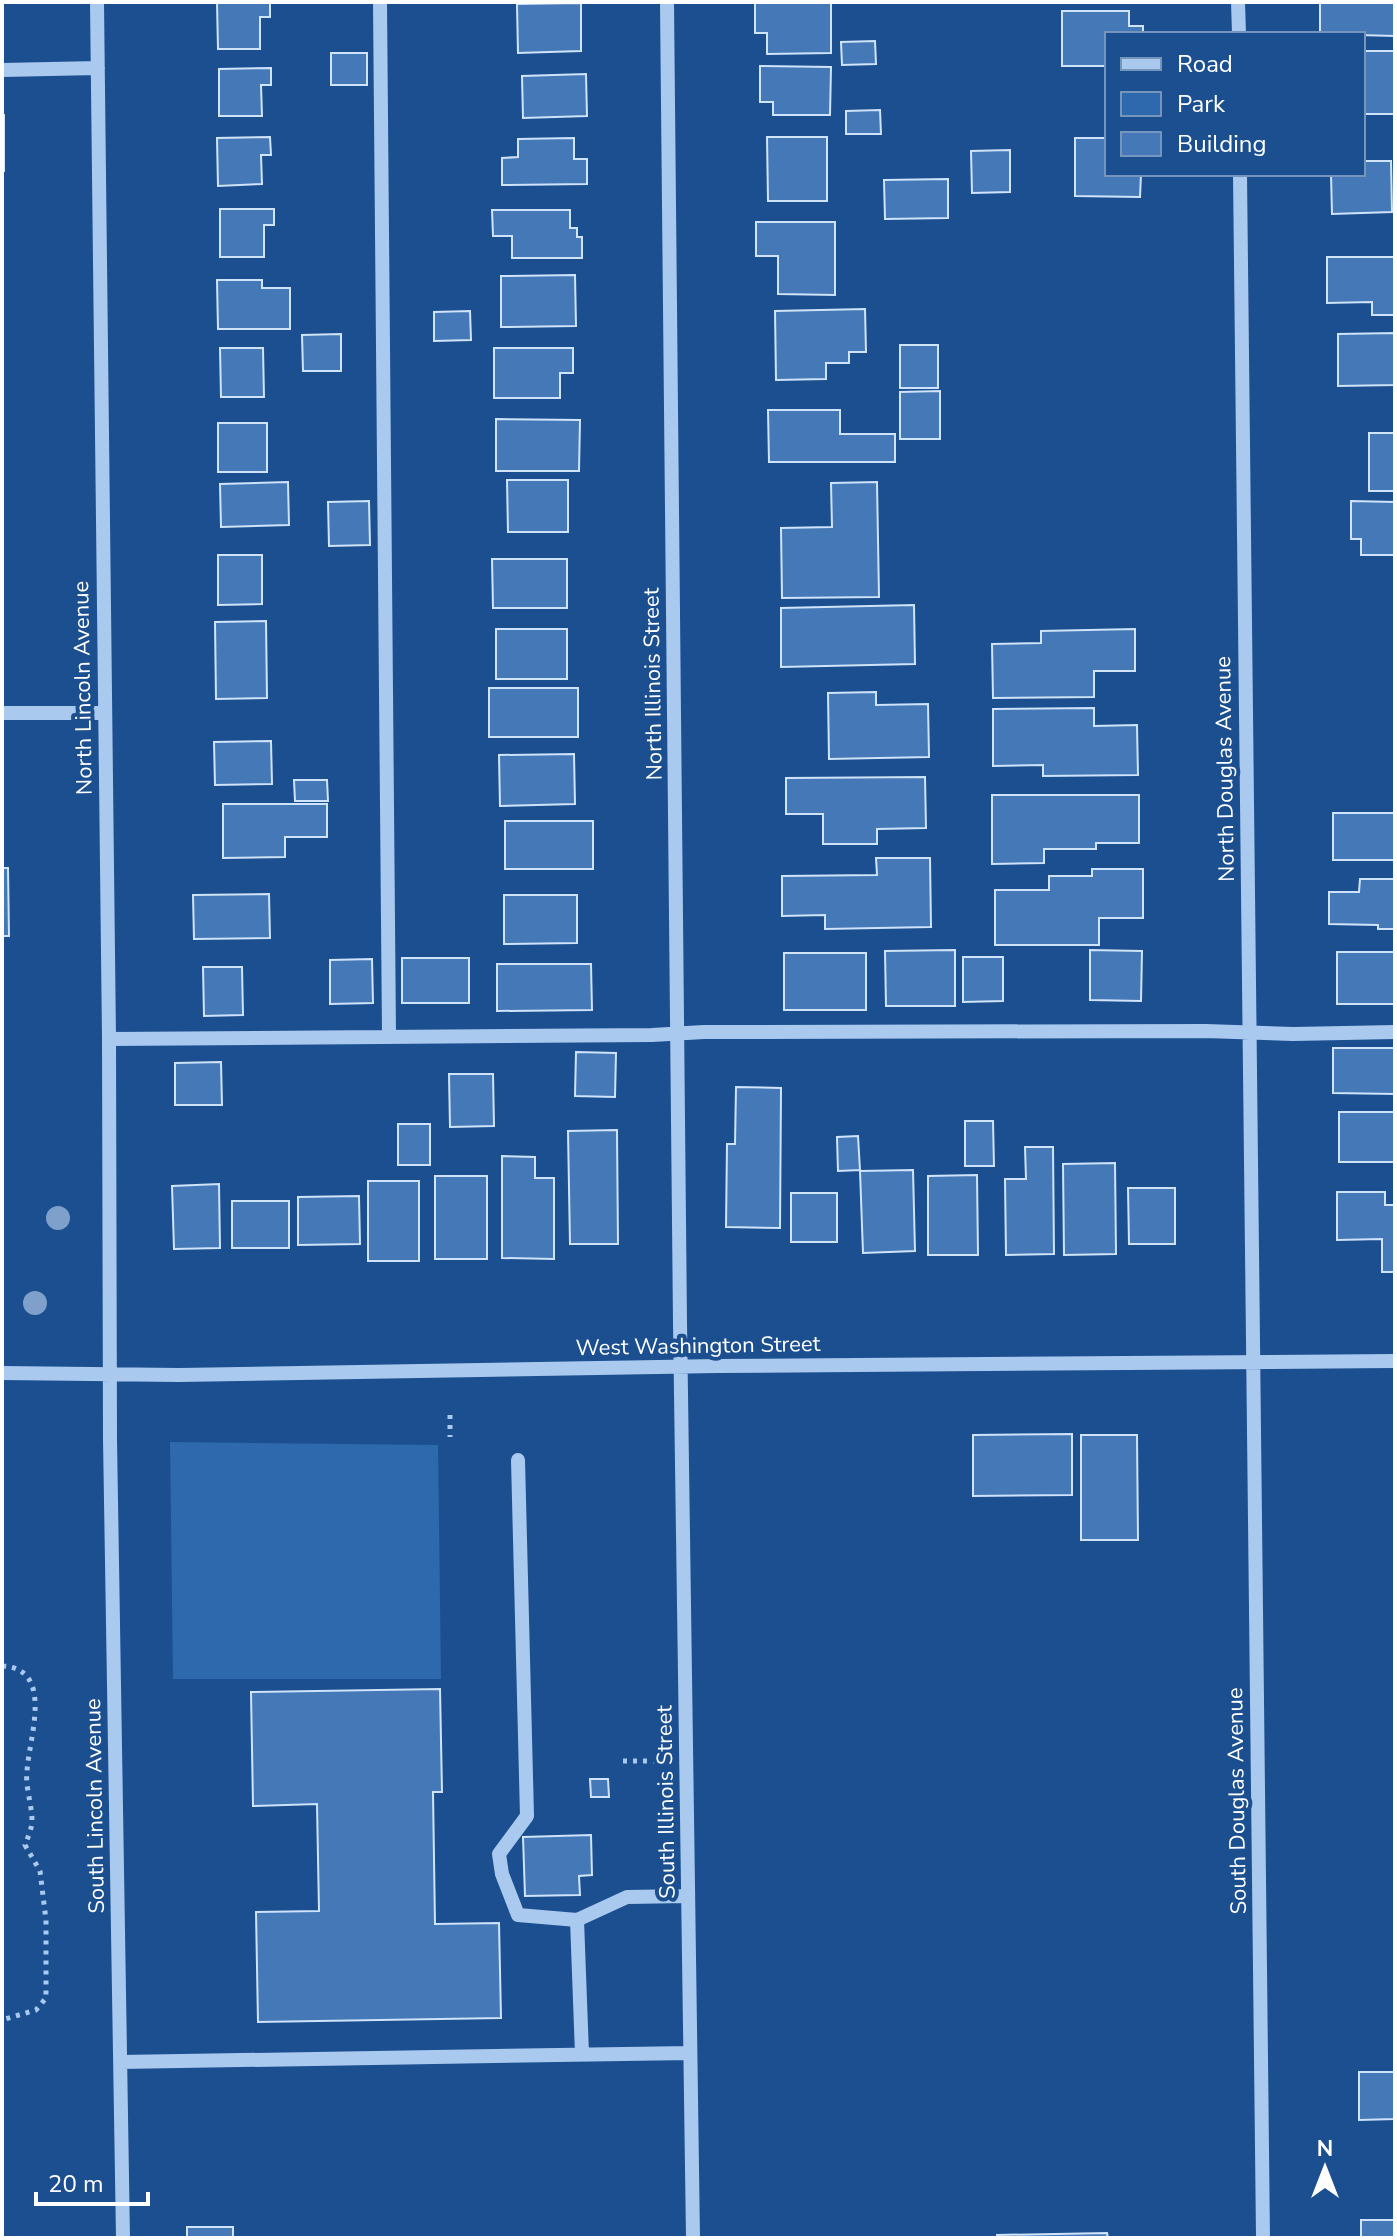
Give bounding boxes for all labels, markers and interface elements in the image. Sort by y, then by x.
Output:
legend [1105,32,1365,176]
text: Road [1177,48,1233,80]
text: Park [1177,88,1226,120]
text: Building [1177,128,1267,160]
street label: North Lincoln Avenue [66,581,100,795]
street label: North Illinois Street [636,587,670,781]
street label: North Douglas Avenue [1208,656,1242,882]
street label: West Washington Street [575,1329,821,1363]
street label: South Douglas Avenue [1220,1687,1254,1915]
street label: South Lincoln Avenue [78,1698,112,1914]
street label: South Illinois Street [649,1705,683,1899]
north arrow [1285,2128,1365,2208]
text: N [1317,2134,1333,2164]
scale bar [36,2156,148,2206]
text: 20 m [48,2168,104,2200]

